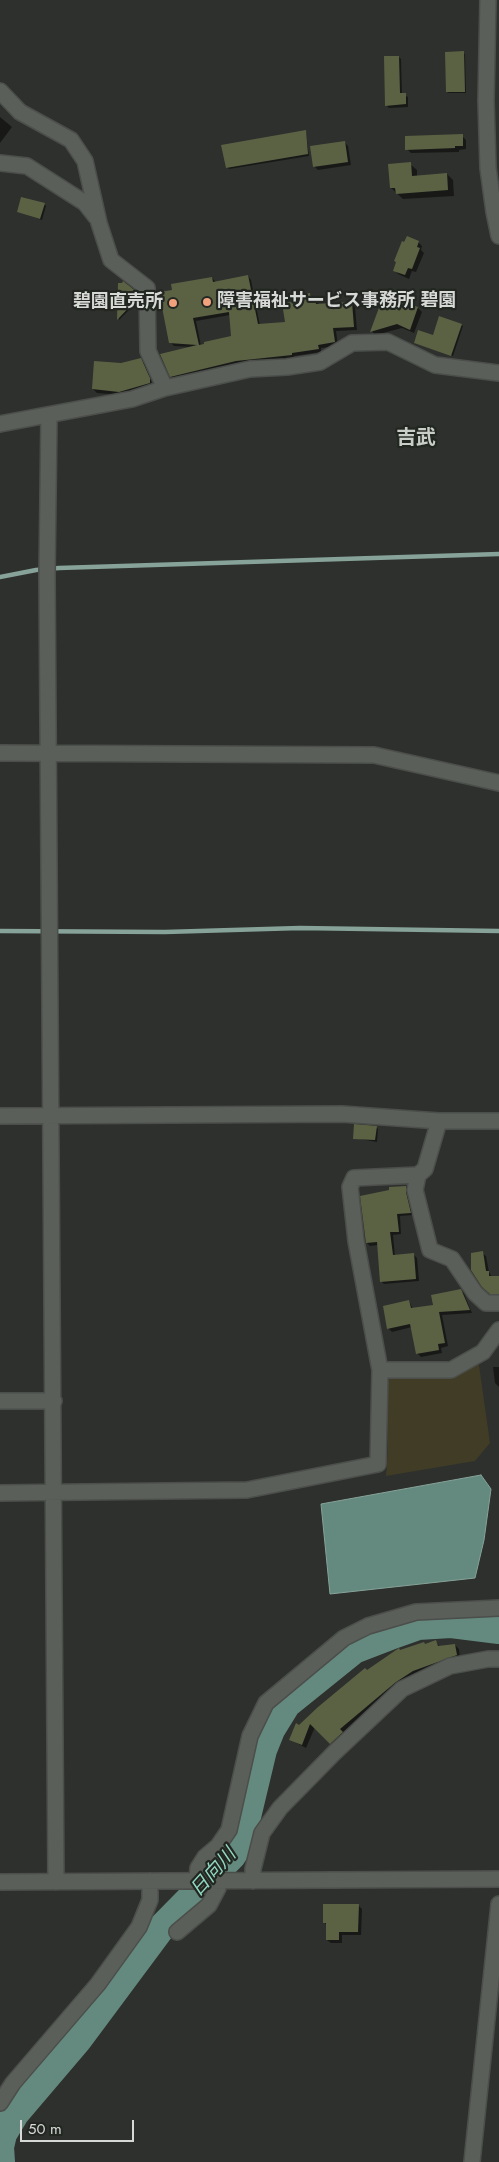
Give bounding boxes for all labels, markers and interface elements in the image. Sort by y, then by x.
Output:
place label: 障害福祉サービス事務所 碧園 [217,291,456,313]
place label: 碧園直売所 [73,292,163,314]
marker: 障害福祉サービス事務所 碧園 [201,296,213,308]
marker: 碧園直売所 [167,297,179,309]
district label: 吉武 [396,427,436,451]
water label: 日向川 [186,1844,242,1902]
scale bar [22,2110,136,2142]
text: 50 m [28,2118,62,2140]

